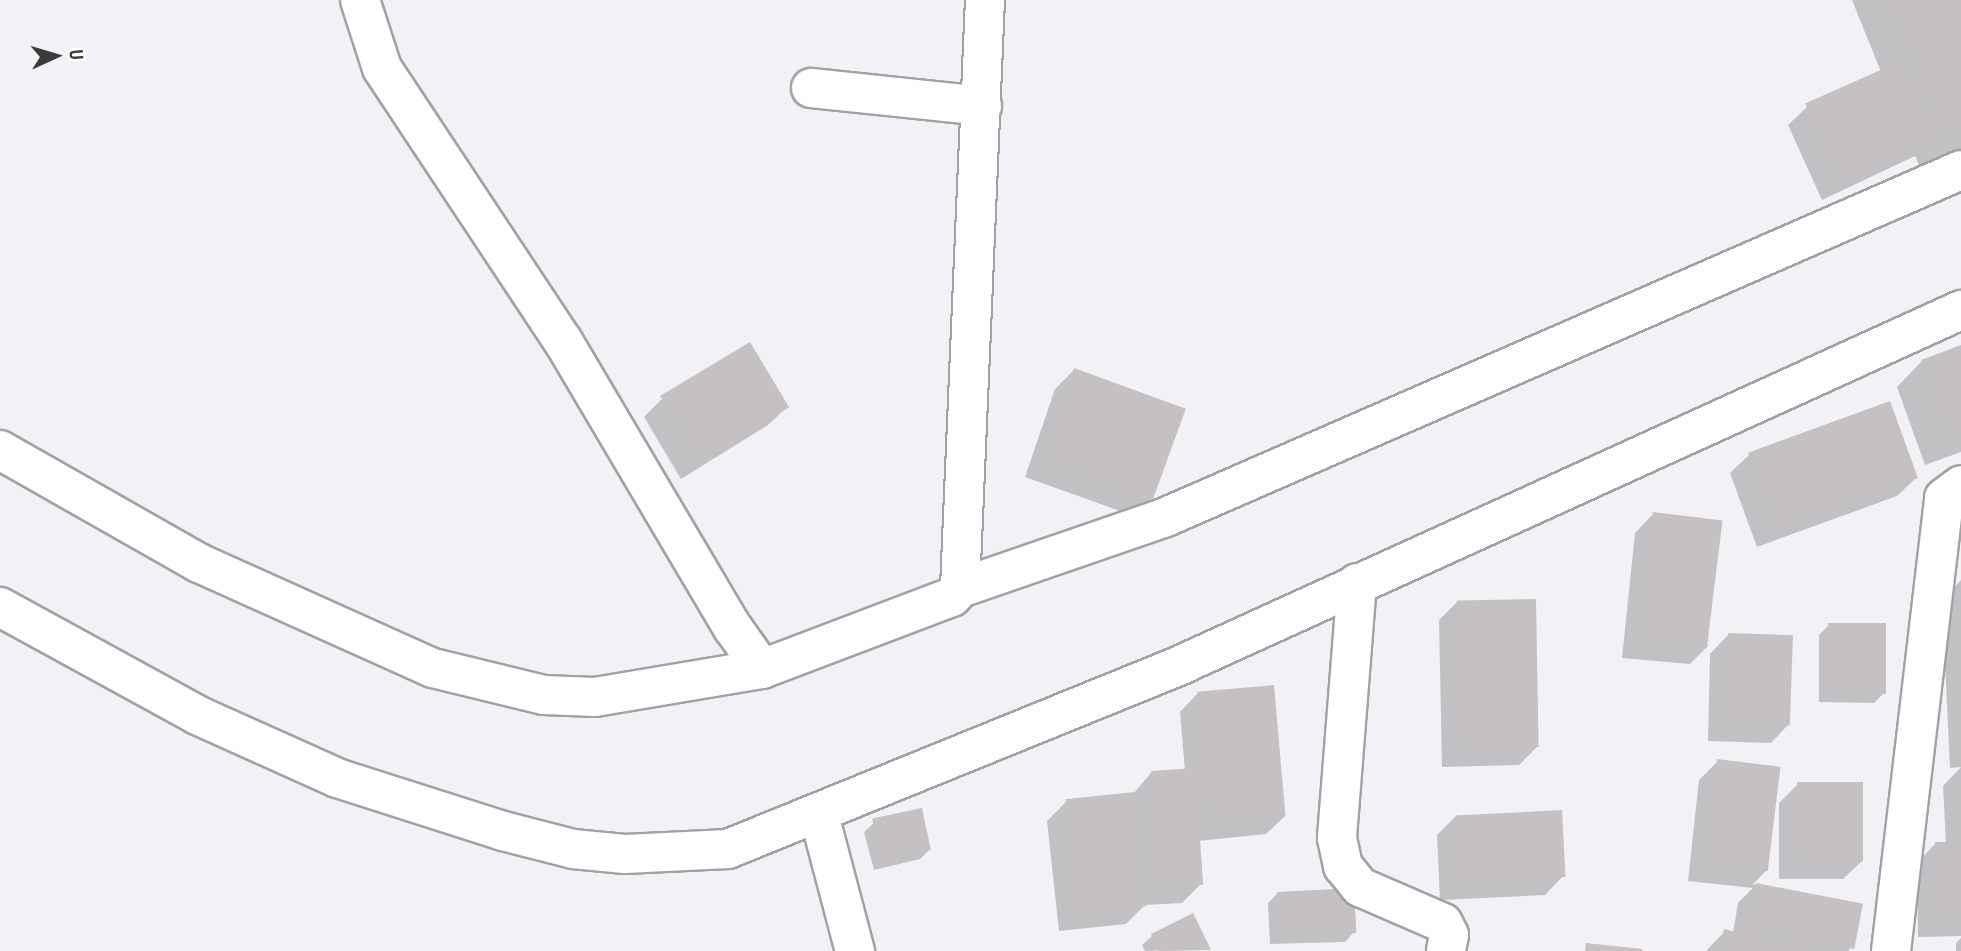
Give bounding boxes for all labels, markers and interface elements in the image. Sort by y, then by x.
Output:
north arrow [21,21,91,91]
text: U [65,49,89,60]

